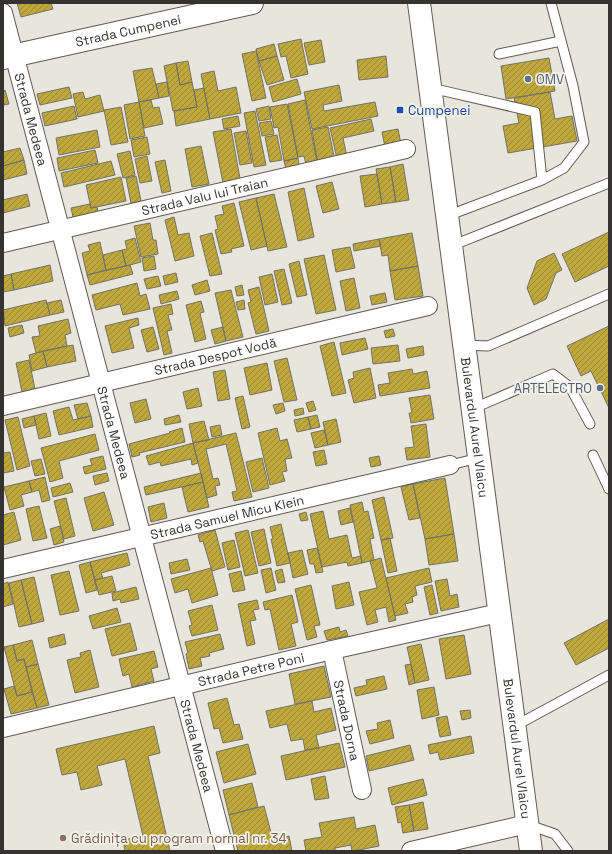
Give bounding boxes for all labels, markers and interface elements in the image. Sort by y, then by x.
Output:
street label: Strada Cumpenei [74,10,182,50]
street label: Strada Medeea [11,71,52,168]
place label: OMV [536,71,564,88]
marker: OMV [523,74,533,84]
place label: Cumpenei [408,102,470,119]
marker: Cumpenei [395,105,405,115]
street label: Strada Valu lui Traian [140,173,270,219]
street label: Strada Despot Vodă [152,333,279,379]
street label: Bulevardul Aurel Vlaicu [457,356,493,499]
place label: ARTELECTRO [514,380,592,397]
marker: ARTELECTRO [595,383,605,393]
street label: Strada Medeea [94,384,135,481]
street label: Strada Samuel Micu Klein [148,491,306,543]
street label: Strada Petre Poni [196,648,306,690]
street label: Bulevardul Aurel Vlaicu [500,677,535,820]
street label: Strada Dorna [330,678,364,763]
street label: Strada Medeea [177,697,218,795]
place label: Grădinița cu program normal nr. 34 [71,830,287,847]
marker: Grădinița cu program normal nr. 34 [58,833,68,843]

